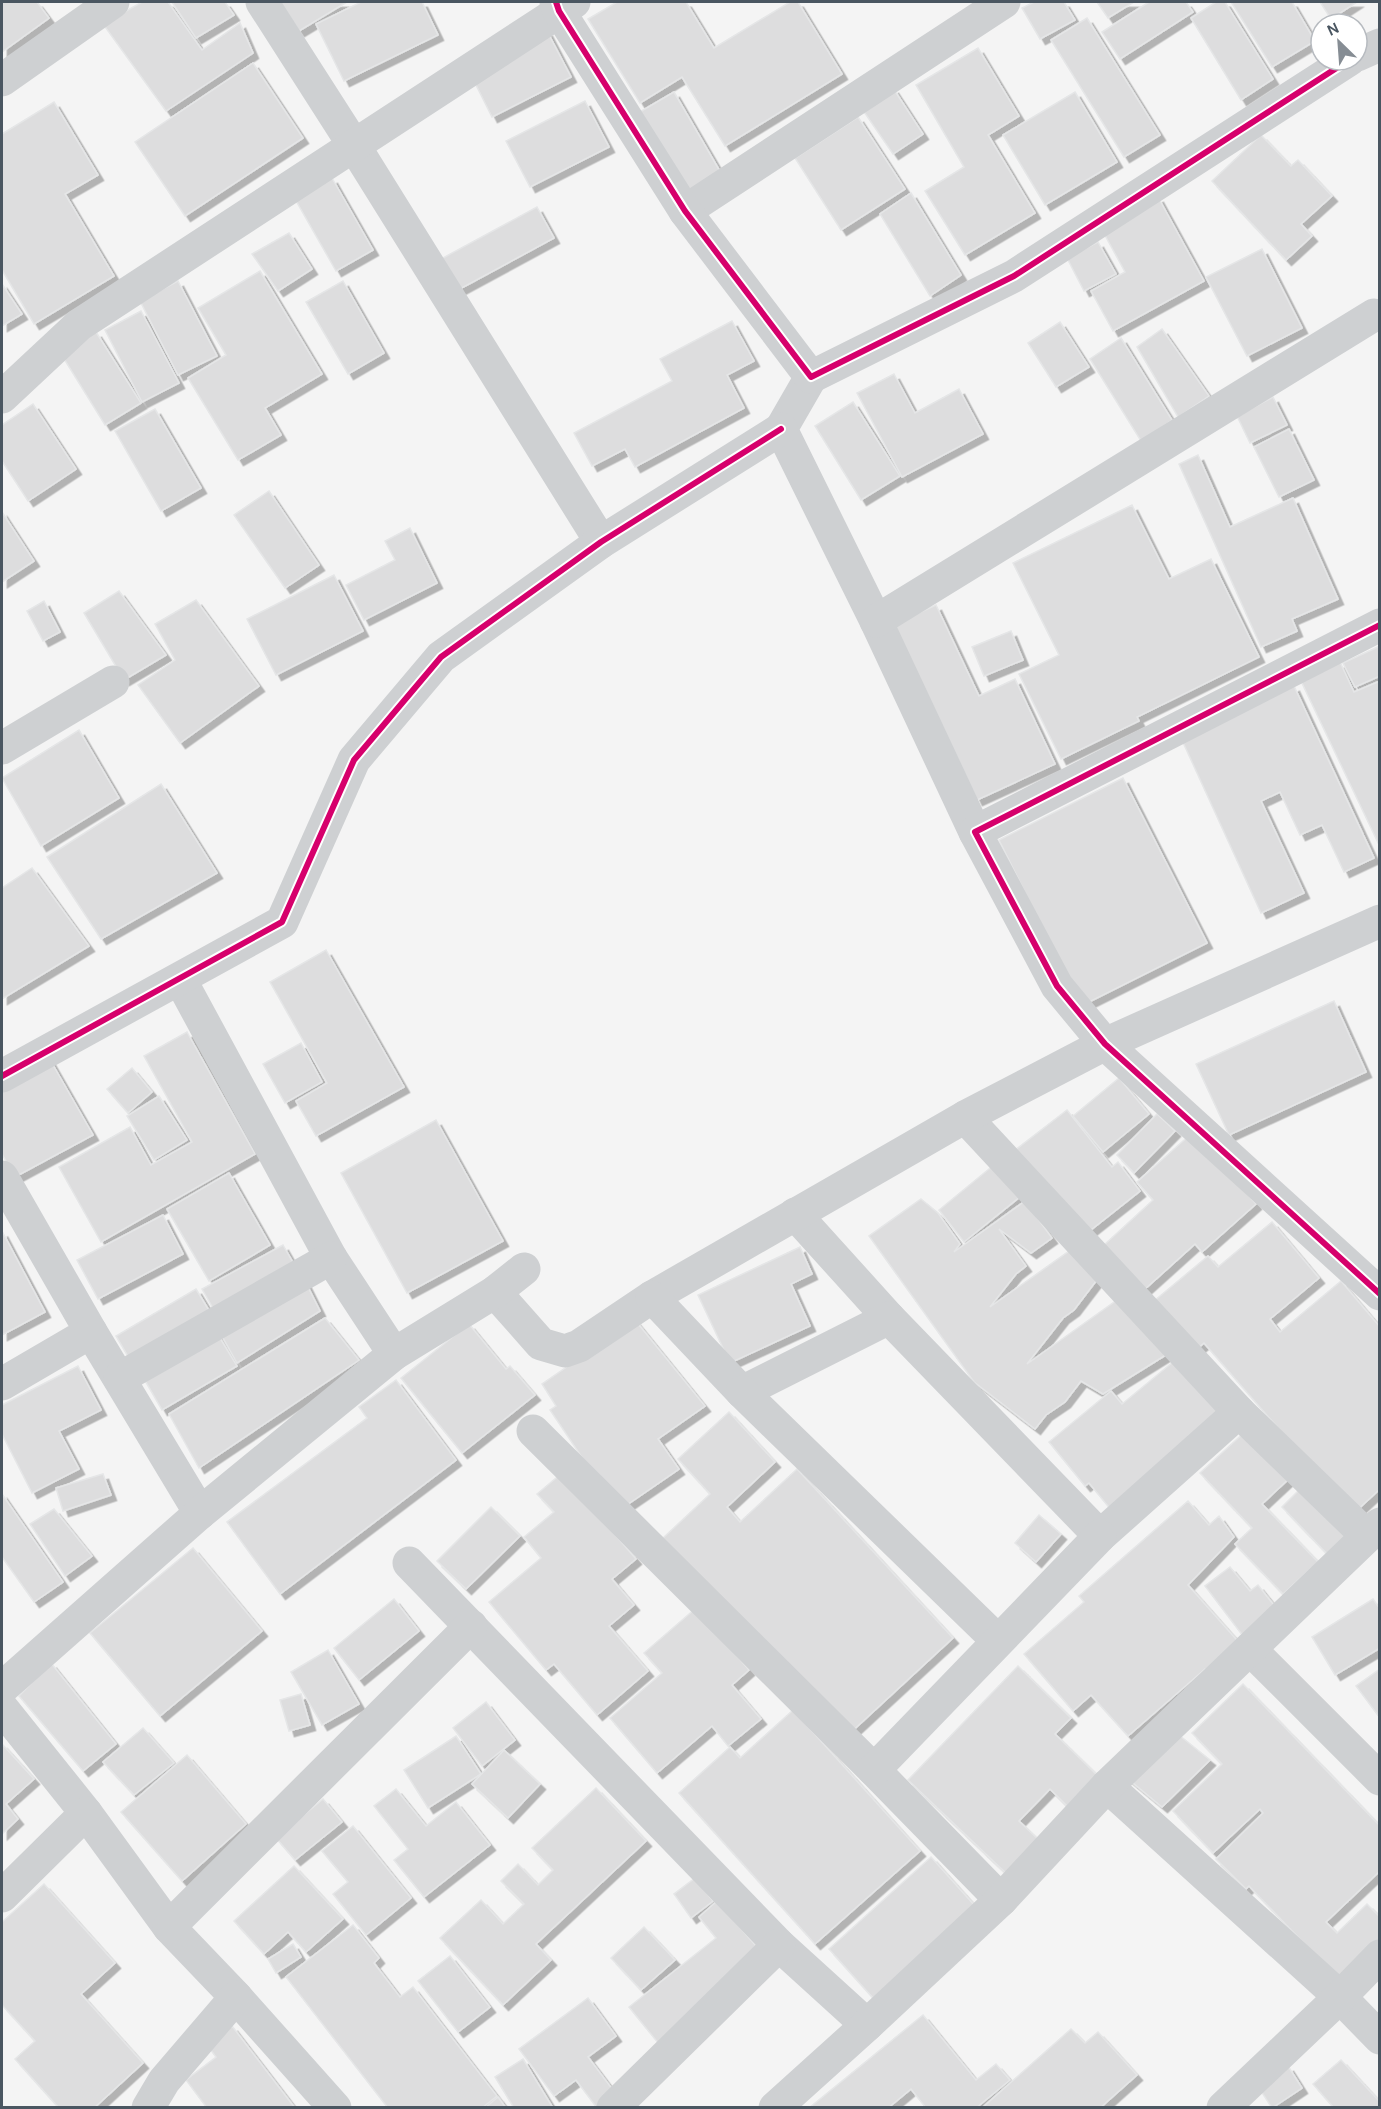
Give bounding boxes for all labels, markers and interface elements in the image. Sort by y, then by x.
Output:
north arrow [1309,12,1369,72]
text: N [1324,18,1342,40]

